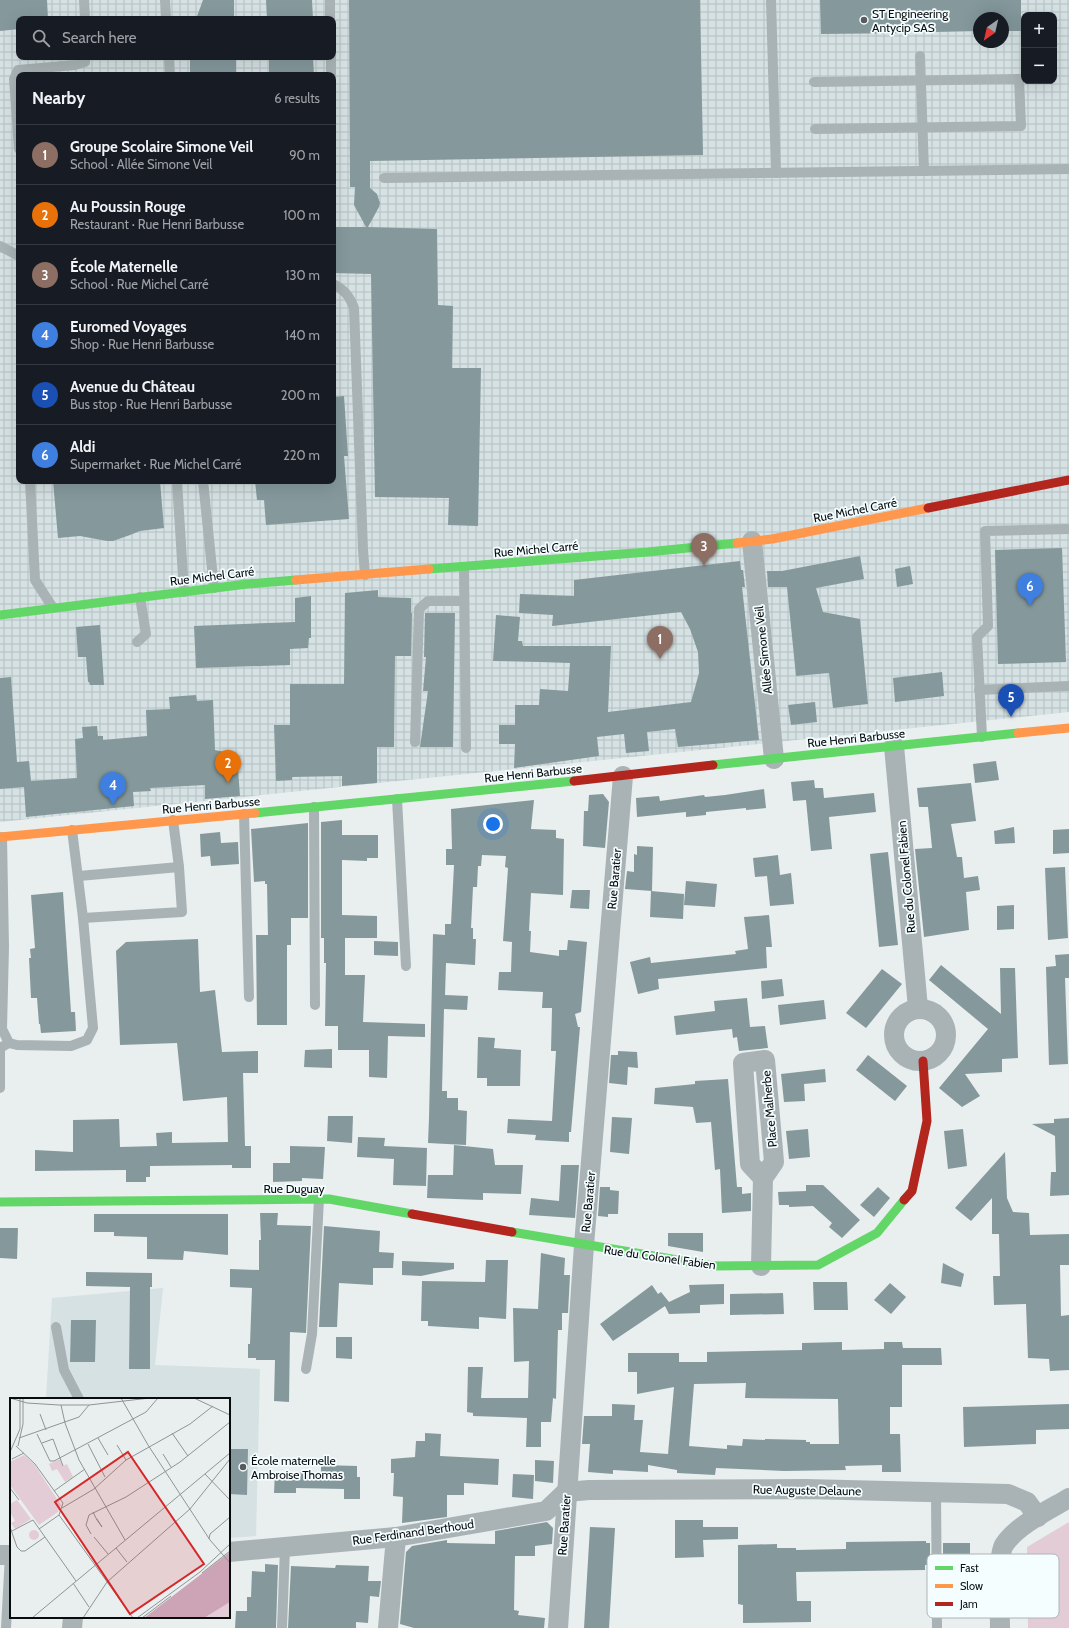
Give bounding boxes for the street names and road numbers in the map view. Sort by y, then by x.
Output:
street label: Rue Michel Carré [812,495,898,525]
street label: Rue Michel Carré [493,538,579,560]
street label: Rue Michel Carré [169,563,255,589]
street label: Allée Simone Veil [751,605,775,695]
street label: Rue Henri Barbusse [806,725,906,751]
street label: Rue Henri Barbusse [483,760,583,786]
street label: Rue Henri Barbusse [161,793,261,817]
street label: Rue du Colonel Fabien [894,820,918,934]
street label: Rue Baratier [604,848,624,910]
street label: Place Malherbe [758,1070,780,1148]
street label: Rue Baratier [578,1171,598,1233]
street label: Rue Duguay [263,1181,325,1196]
street label: Rue du Colonel Fabien [603,1242,717,1272]
street label: Rue Auguste Delaune [753,1482,861,1498]
street label: Rue Baratier [554,1494,574,1556]
street label: Rue Ferdinand Berthoud [351,1516,475,1548]

